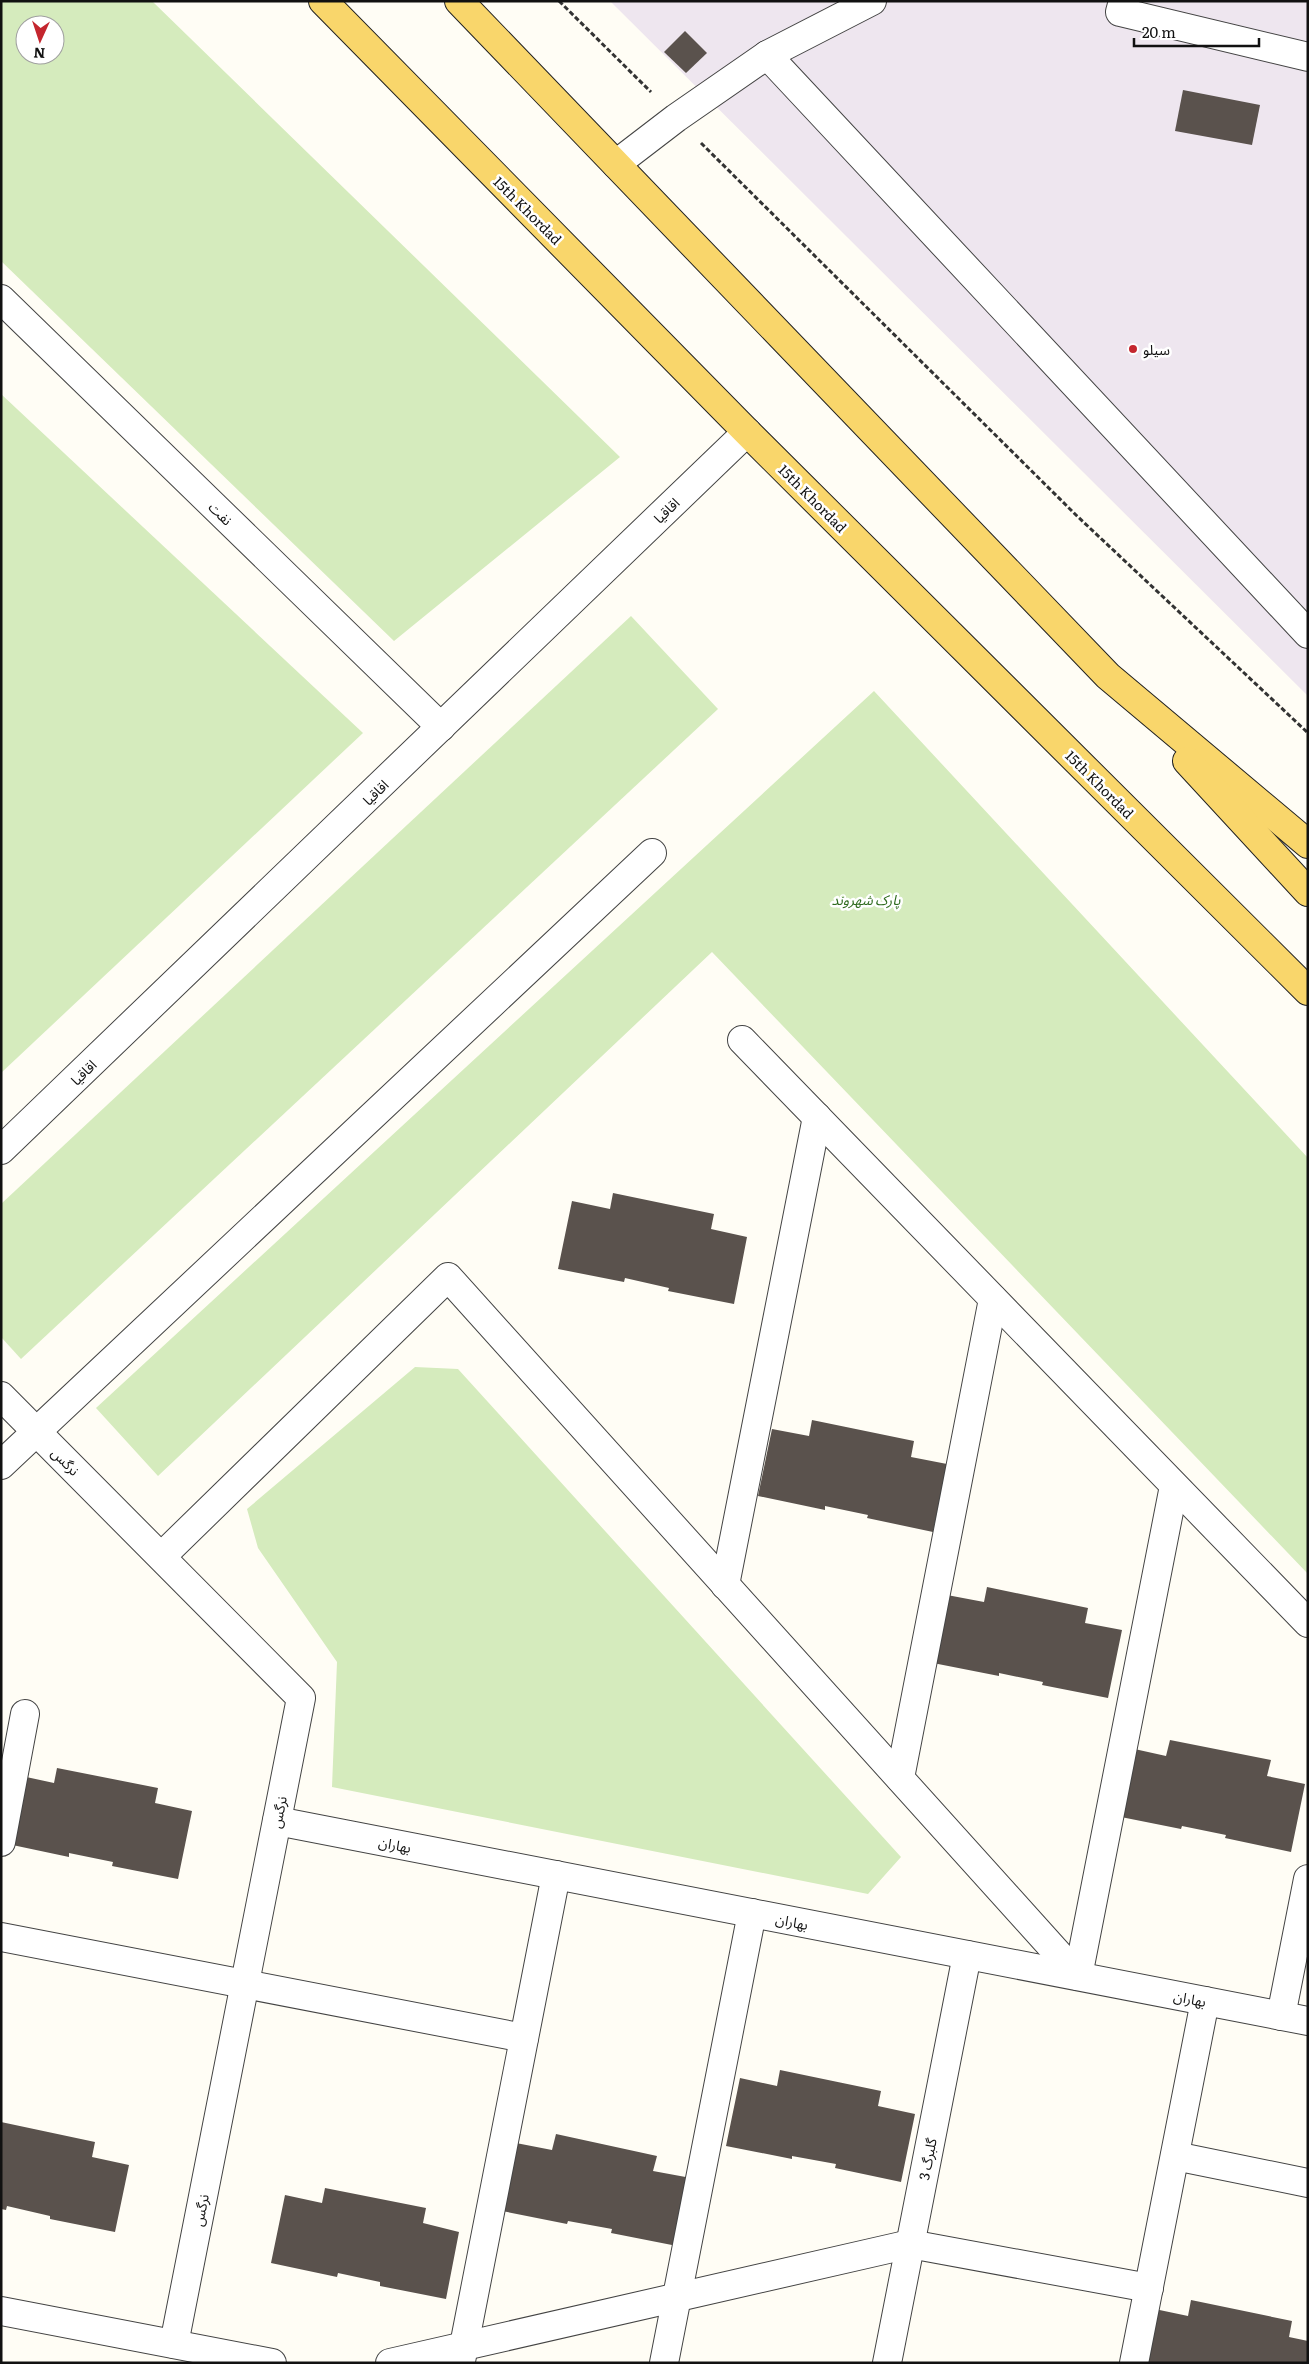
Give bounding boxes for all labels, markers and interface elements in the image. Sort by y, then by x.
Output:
north arrow [15,15,65,65]
scale bar [1134,15,1259,47]
text: 20 m [1142,20,1176,43]
text: N [33,44,46,64]
street label: 15th Khordad [489,171,567,249]
place label: سیلو [1143,339,1170,359]
marker: سیلو [1127,343,1139,355]
street label: 15th Khordad [774,459,852,537]
street label: اقاقیا [649,493,683,527]
street label: نفت [205,497,237,529]
street label: 15th Khordad [1061,745,1139,823]
street label: اقاقیا [358,775,392,809]
park label: پارک شهروند [832,889,901,910]
street label: اقاقیا [66,1055,100,1089]
street label: نرگس [48,1443,85,1480]
street label: نرگس [265,1794,291,1830]
street label: بهاران [377,1831,413,1857]
street label: بهاران [774,1908,810,1934]
street label: بهاران [1172,1985,1208,2011]
street label: گلبرگ 3 [913,2136,941,2182]
street label: نرگس [187,2192,213,2228]

